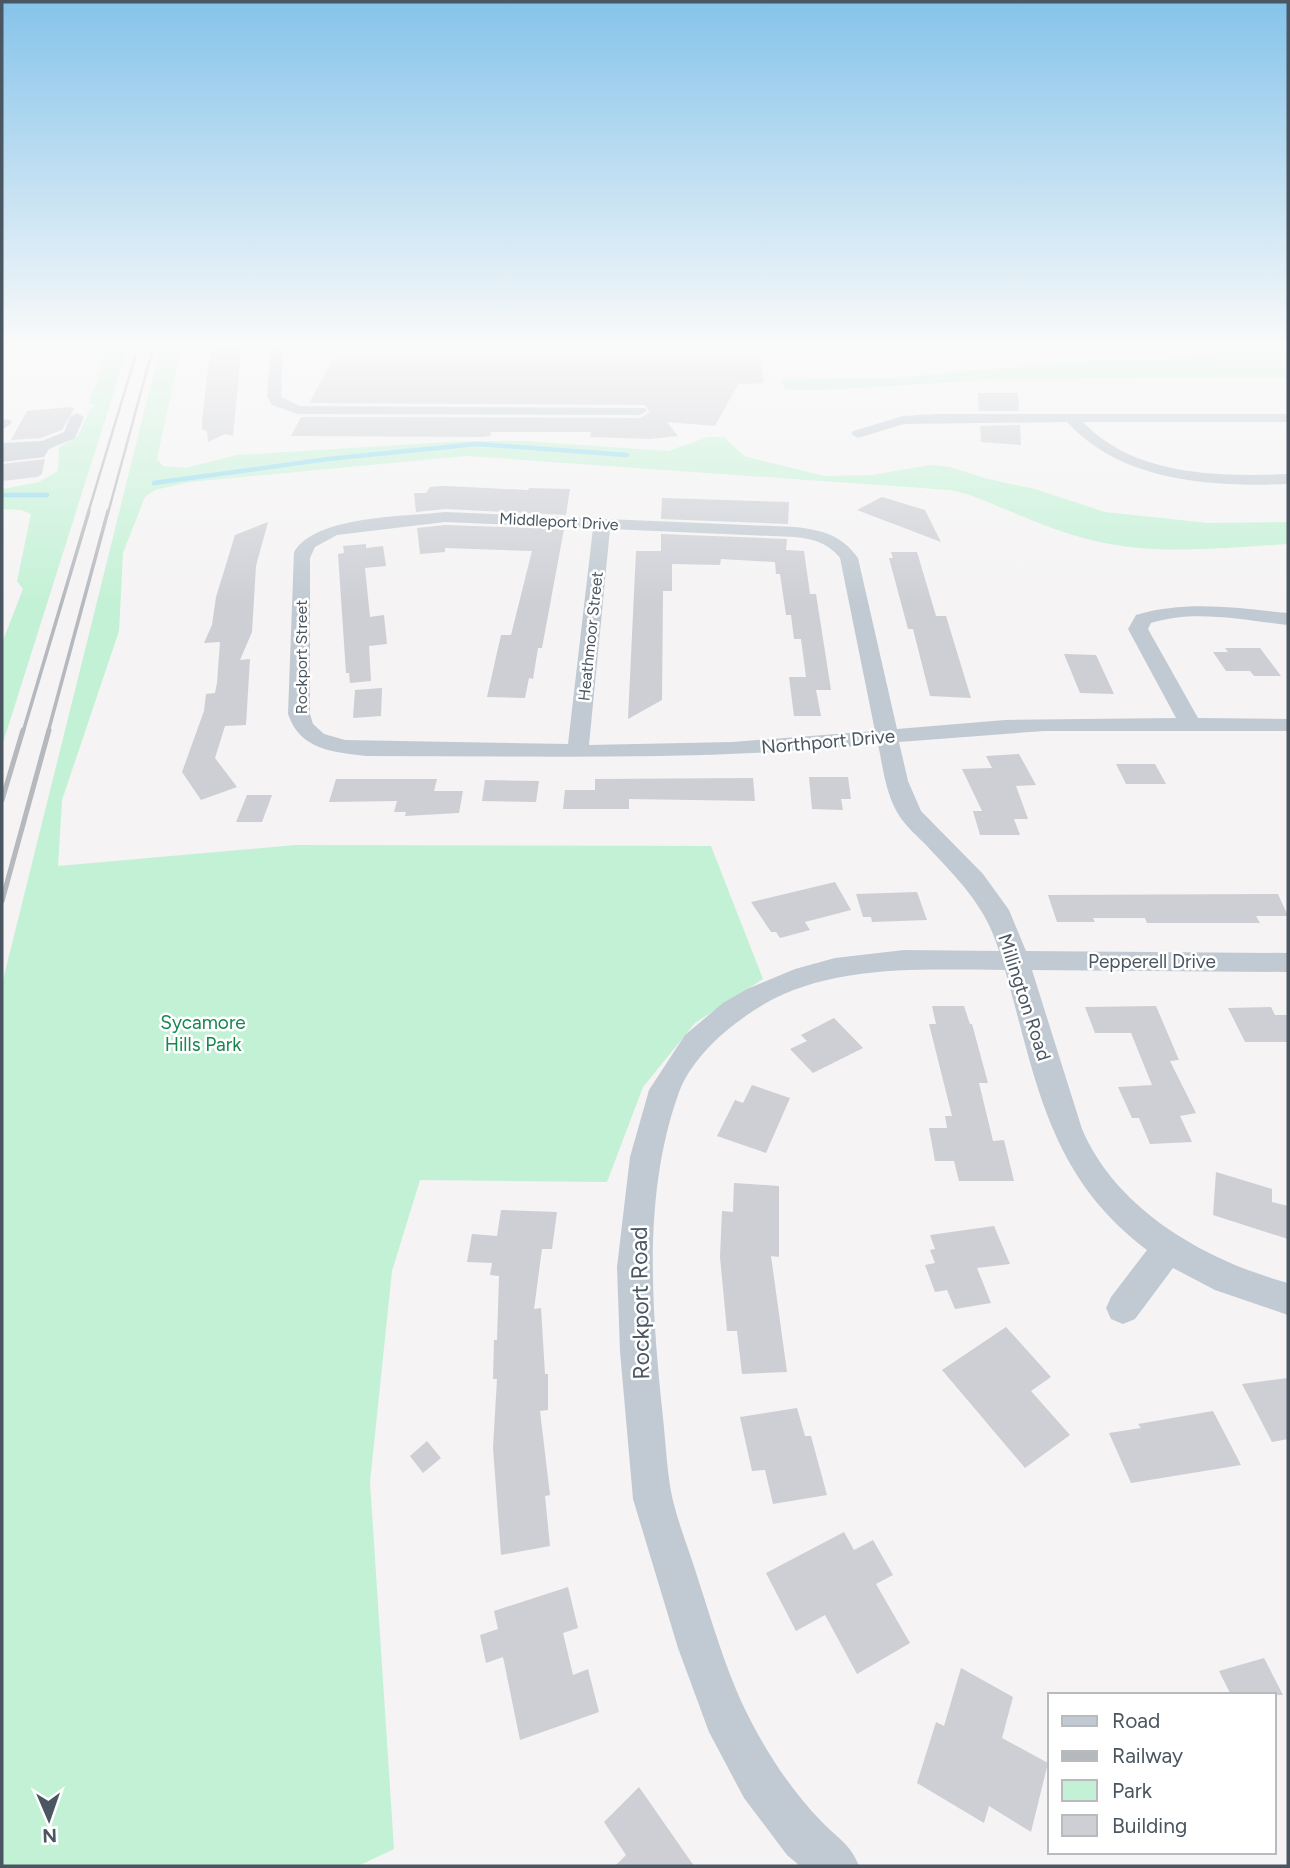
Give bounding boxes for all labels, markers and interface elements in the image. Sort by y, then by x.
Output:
street label: Middleport Drive [499,509,619,534]
street label: Heathmoor Street [574,570,607,702]
street label: Rockport Street [292,600,311,714]
street label: Northport Drive [760,724,896,759]
street label: Millington Road [993,931,1056,1064]
street label: Pepperell Drive [1088,950,1216,973]
park label: Sycamore Hills Park [160,1011,246,1056]
street label: Rockport Road [625,1226,655,1380]
legend [1048,1693,1276,1854]
text: Road [1112,1708,1160,1733]
text: Railway [1112,1743,1183,1768]
text: Park [1112,1778,1153,1803]
north arrow [14,1784,84,1854]
text: Building [1112,1813,1187,1838]
text: N [42,1824,57,1847]

